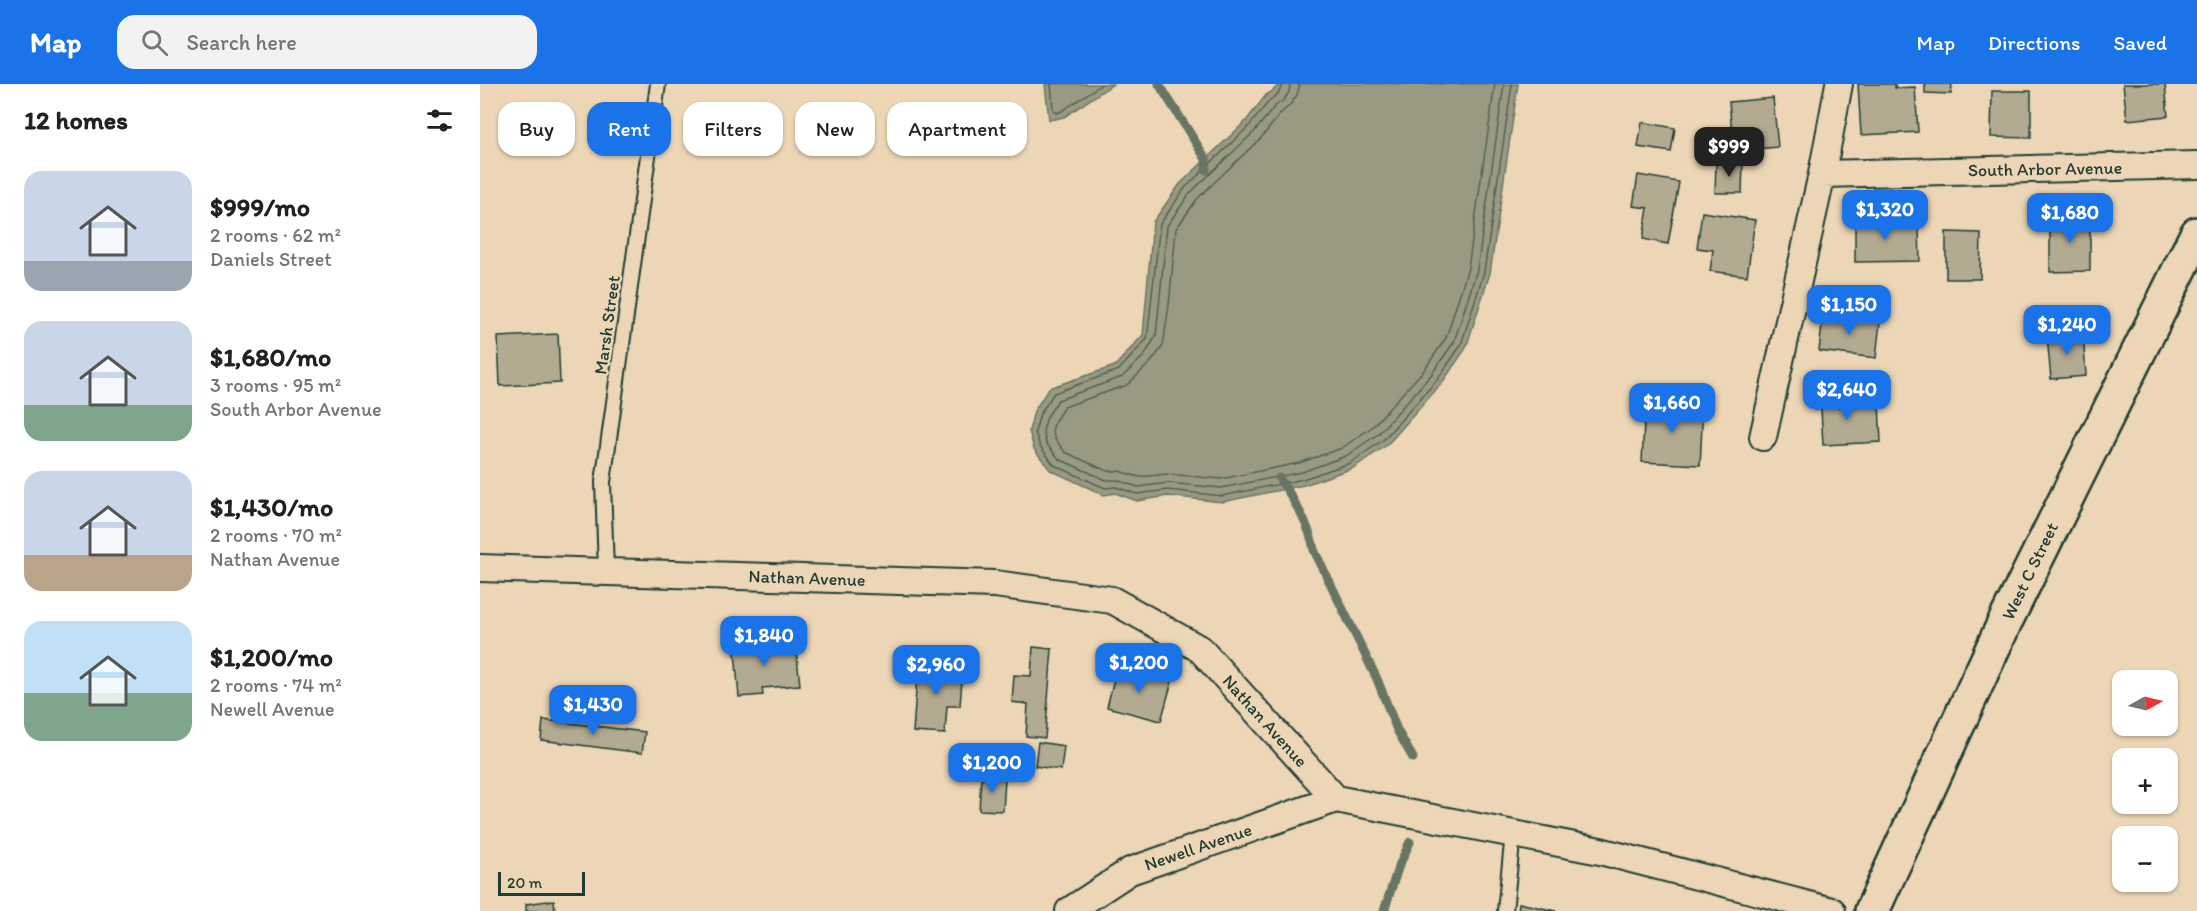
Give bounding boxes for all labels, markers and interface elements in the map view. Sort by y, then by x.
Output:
search box [117,15,537,69]
text: Map [30,25,81,59]
icon: search [138,26,171,59]
text: Search here [186,29,297,56]
text: Map [1917,30,1955,55]
text: Directions [1988,30,2080,55]
text: Saved [2113,30,2167,55]
chip: Buy [498,102,575,156]
chip: Rent [587,102,671,156]
chip: Filters [683,102,783,156]
chip: New [795,102,875,156]
chip: Apartment [887,102,1027,156]
text: 12 homes [24,104,128,136]
icon: filters [423,104,456,137]
pin: $999 [1693,127,1765,178]
text: $999 [1708,134,1750,158]
street label: South Arbor Avenue [1968,157,2122,181]
pin: $1,320 [1836,190,1934,241]
text: $999/mo [210,191,310,223]
pin: $1,680 [2021,193,2119,244]
icon: home [72,195,144,267]
text: $1,320 [1856,197,1914,221]
text: $1,680 [2041,200,2099,224]
text: 2 rooms · 62 m² [210,223,341,247]
text: Daniels Street [210,247,332,271]
street label: Marsh Street [589,274,625,376]
pin: $1,150 [1800,285,1898,336]
text: $1,150 [1821,292,1877,316]
pin: $1,240 [2018,305,2116,356]
text: $1,240 [2037,312,2097,336]
text: $1,680/mo [210,341,331,373]
icon: home [72,345,144,417]
pin: $2,640 [1798,370,1896,421]
text: 3 rooms · 95 m² [210,373,341,397]
text: $2,640 [1817,377,1877,401]
pin: $1,660 [1623,383,1721,434]
text: $1,660 [1643,390,1701,414]
text: South Arbor Avenue [210,397,382,421]
text: $1,430/mo [210,491,333,523]
icon: home [72,495,144,567]
street label: West C Street [1997,518,2063,623]
text: 2 rooms · 70 m² [210,523,342,547]
text: Nathan Avenue [210,547,340,571]
street label: Nathan Avenue [748,565,866,591]
pin: $1,840 [715,616,813,667]
text: $1,840 [734,623,794,647]
text: $1,200/mo [210,641,333,673]
pin: $1,200 [1090,643,1188,694]
icon: home [72,645,144,717]
pin: $2,960 [887,645,985,696]
text: $1,200 [1109,650,1169,674]
text: $2,960 [907,652,965,676]
street label: Nathan Avenue [1218,670,1312,772]
north arrow [2112,670,2178,736]
map controls [2112,670,2178,892]
text: 2 rooms · 74 m² [210,673,342,697]
pin: $1,430 [544,685,642,736]
text: $1,430 [563,692,623,716]
text: Newell Avenue [210,697,335,721]
pin: $1,200 [943,743,1041,794]
button: + [2112,748,2178,814]
text: $1,200 [962,750,1022,774]
street label: Newell Avenue [1141,818,1255,876]
button: − [2112,826,2178,892]
scale bar [498,869,585,896]
text: 20 m [507,873,542,892]

